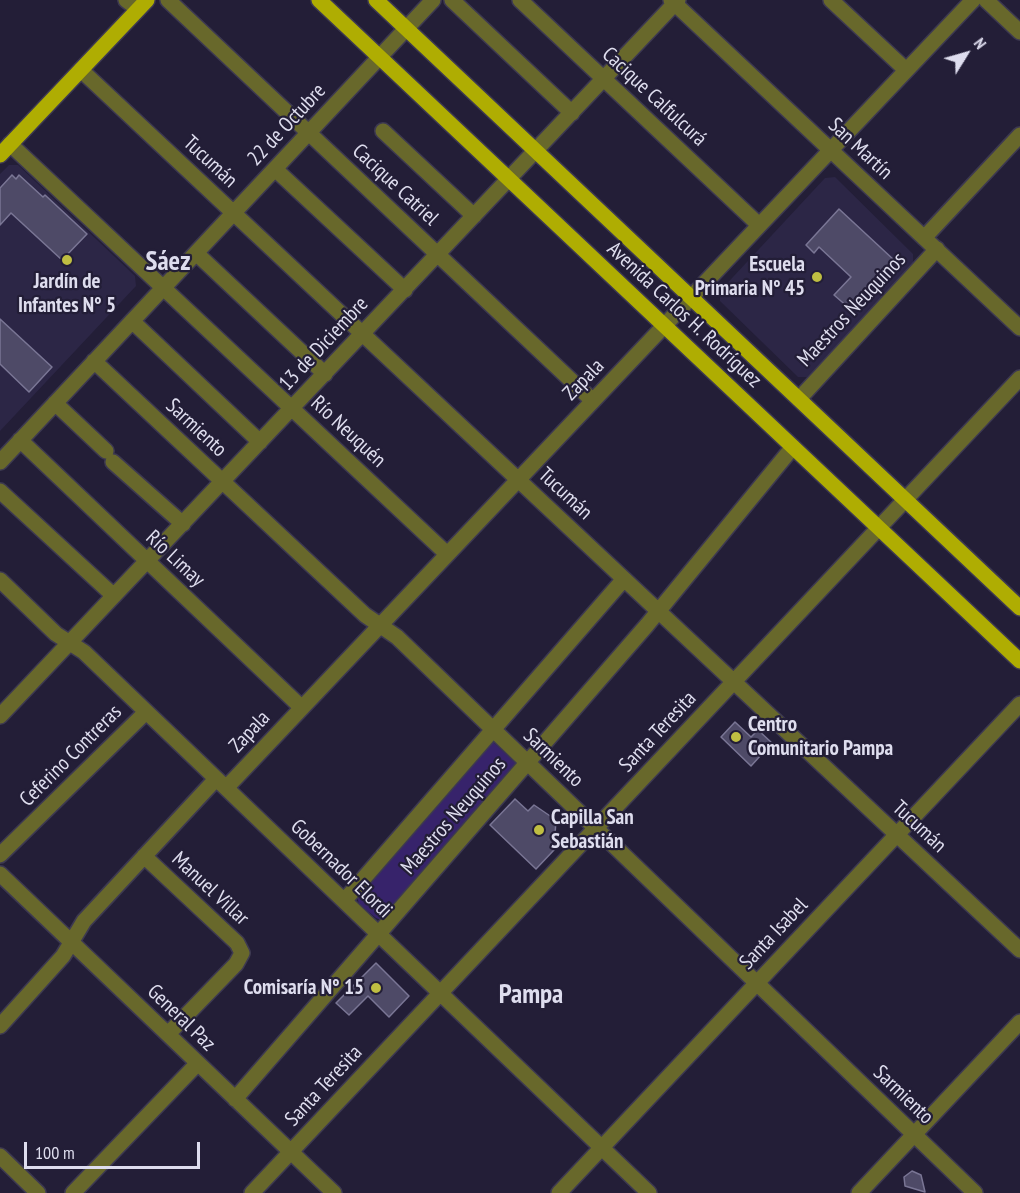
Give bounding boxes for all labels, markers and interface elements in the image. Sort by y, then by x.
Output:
north arrow [936,24,996,84]
text: N [970,34,991,53]
street label: Cacique Calfulcurá [596,42,712,152]
street label: 22 de Octubre [243,79,331,171]
street label: San Martín [823,113,897,185]
street label: Tucumán [178,131,242,193]
street label: Cacique Catriel [347,139,443,231]
street label: Avenida Carlos H. Rodríguez [601,237,767,393]
district label: Sáez [146,246,190,278]
street label: Maestros Neuquinos [793,248,911,372]
place label: Escuela Primaria N° 45 [695,252,805,302]
marker: Jardín de Infantes N° 5 [60,253,74,267]
place label: Jardín de Infantes N° 5 [18,269,116,319]
marker: Escuela Primaria N° 45 [810,270,824,284]
street label: 13 de Diciembre [274,292,374,396]
street label: Zapala [558,354,610,406]
street label: Río Neuquén [305,391,391,473]
street label: Sarmiento [160,394,232,462]
street label: Tucumán [533,463,597,525]
street label: Río Limay [140,525,210,593]
street label: Santa Teresita [614,686,702,778]
street label: Ceferino Contreras [15,700,127,812]
street label: Zapala [224,706,276,758]
place label: Centro Comunitario Pampa [748,712,893,762]
street label: Sarmiento [518,723,588,793]
marker: Centro Comunitario Pampa [729,730,743,744]
street label: Maestros Neuquinos [396,752,512,880]
street label: Tucumán [887,796,951,858]
place label: Capilla San Sebastián [551,805,634,855]
street label: Gobernador Elordi [285,814,397,924]
marker: Capilla San Sebastián [532,823,546,837]
street label: Manuel Villar [166,847,254,931]
street label: Santa Isabel [735,893,813,975]
place label: Comisaría N° 15 [244,975,364,1001]
street label: General Paz [142,979,220,1057]
district label: Pampa [499,979,563,1011]
marker: Comisaría N° 15 [369,981,383,995]
street label: Santa Teresita [280,1040,368,1132]
street label: Sarmiento [868,1060,938,1130]
scale bar [27,1130,202,1168]
text: 100 m [35,1141,75,1164]

